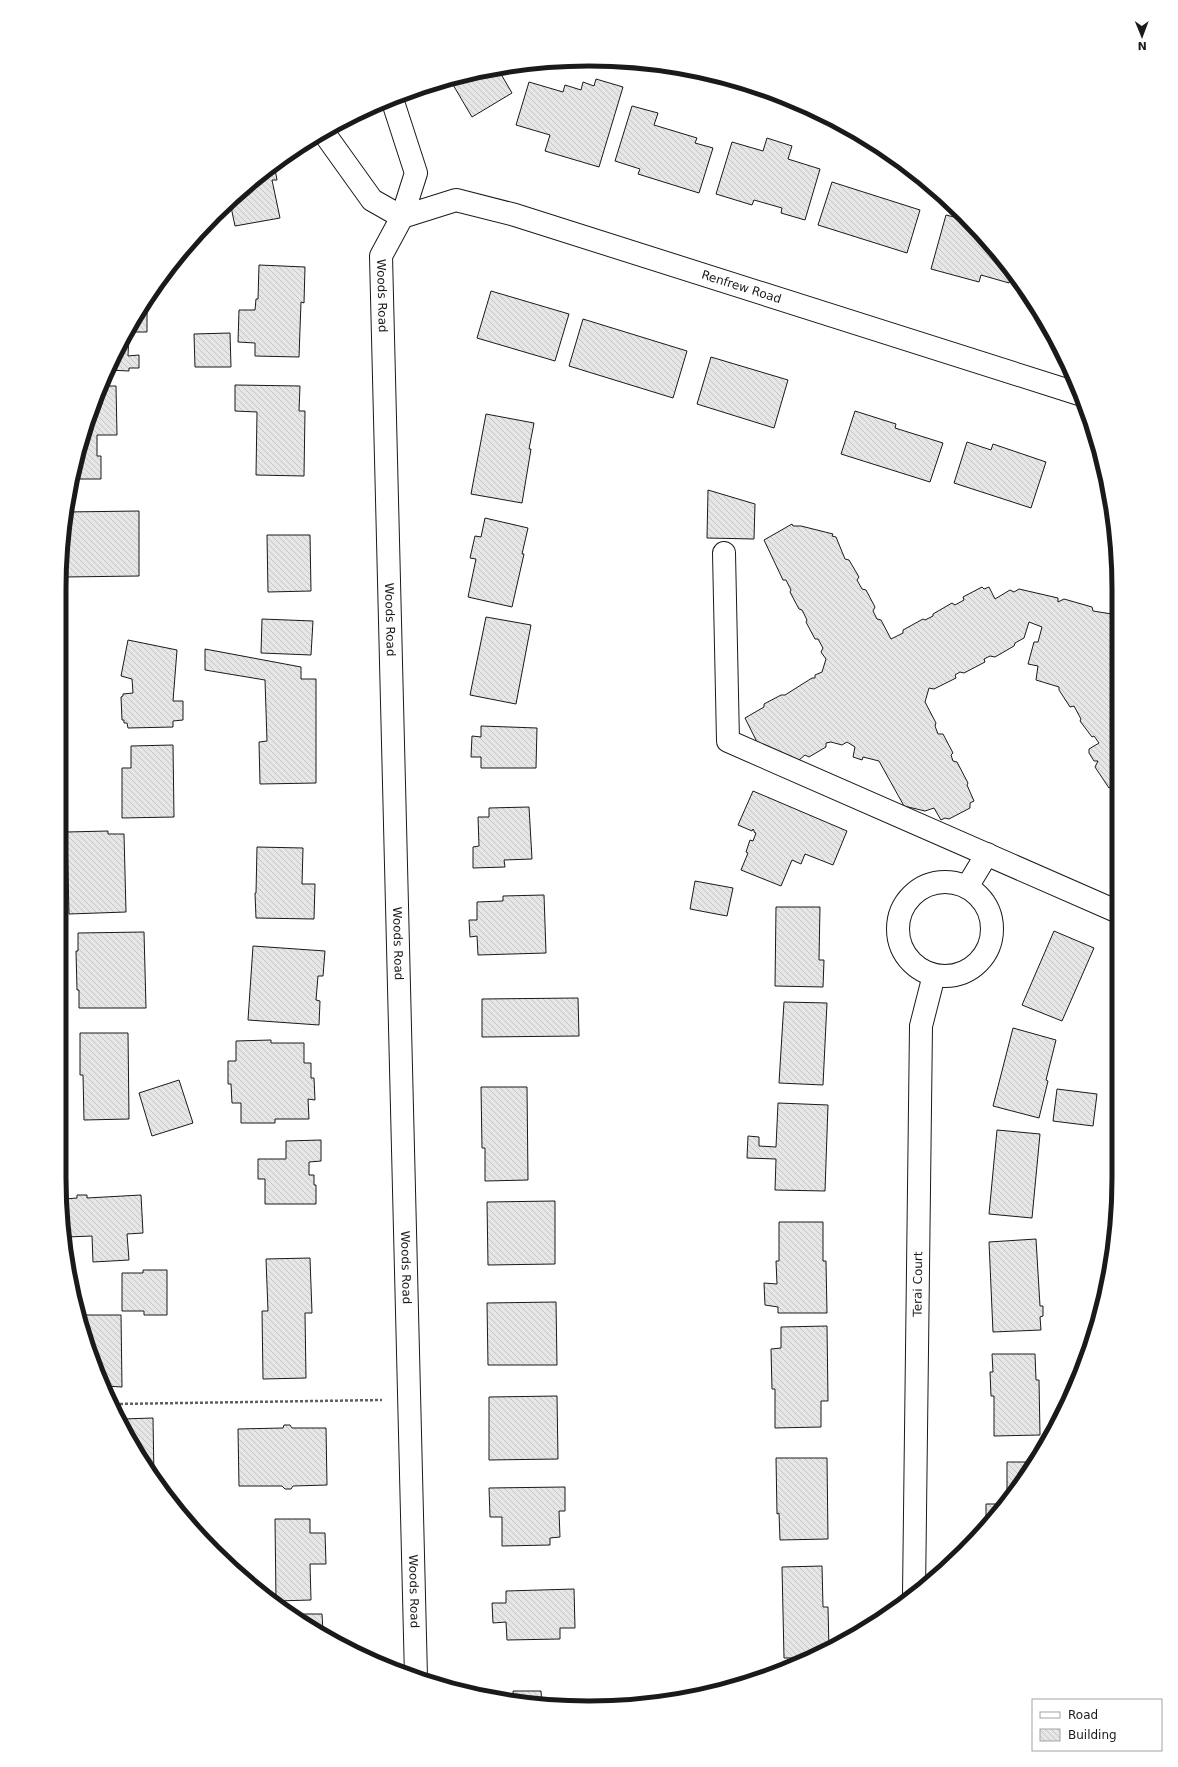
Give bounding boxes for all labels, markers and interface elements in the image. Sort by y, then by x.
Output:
north arrow [1122,16,1162,56]
text: N [1137,39,1147,52]
street label: Woods Road [374,259,390,333]
street label: Renfrew Road [700,268,783,306]
street label: Woods Road [382,583,398,657]
street label: Woods Road [390,907,406,981]
street label: Woods Road [398,1230,414,1304]
street label: Terai Court [910,1251,925,1318]
street label: Woods Road [406,1554,422,1628]
legend [1032,1699,1162,1751]
text: Road [1068,1708,1098,1722]
text: Building [1068,1728,1117,1742]

